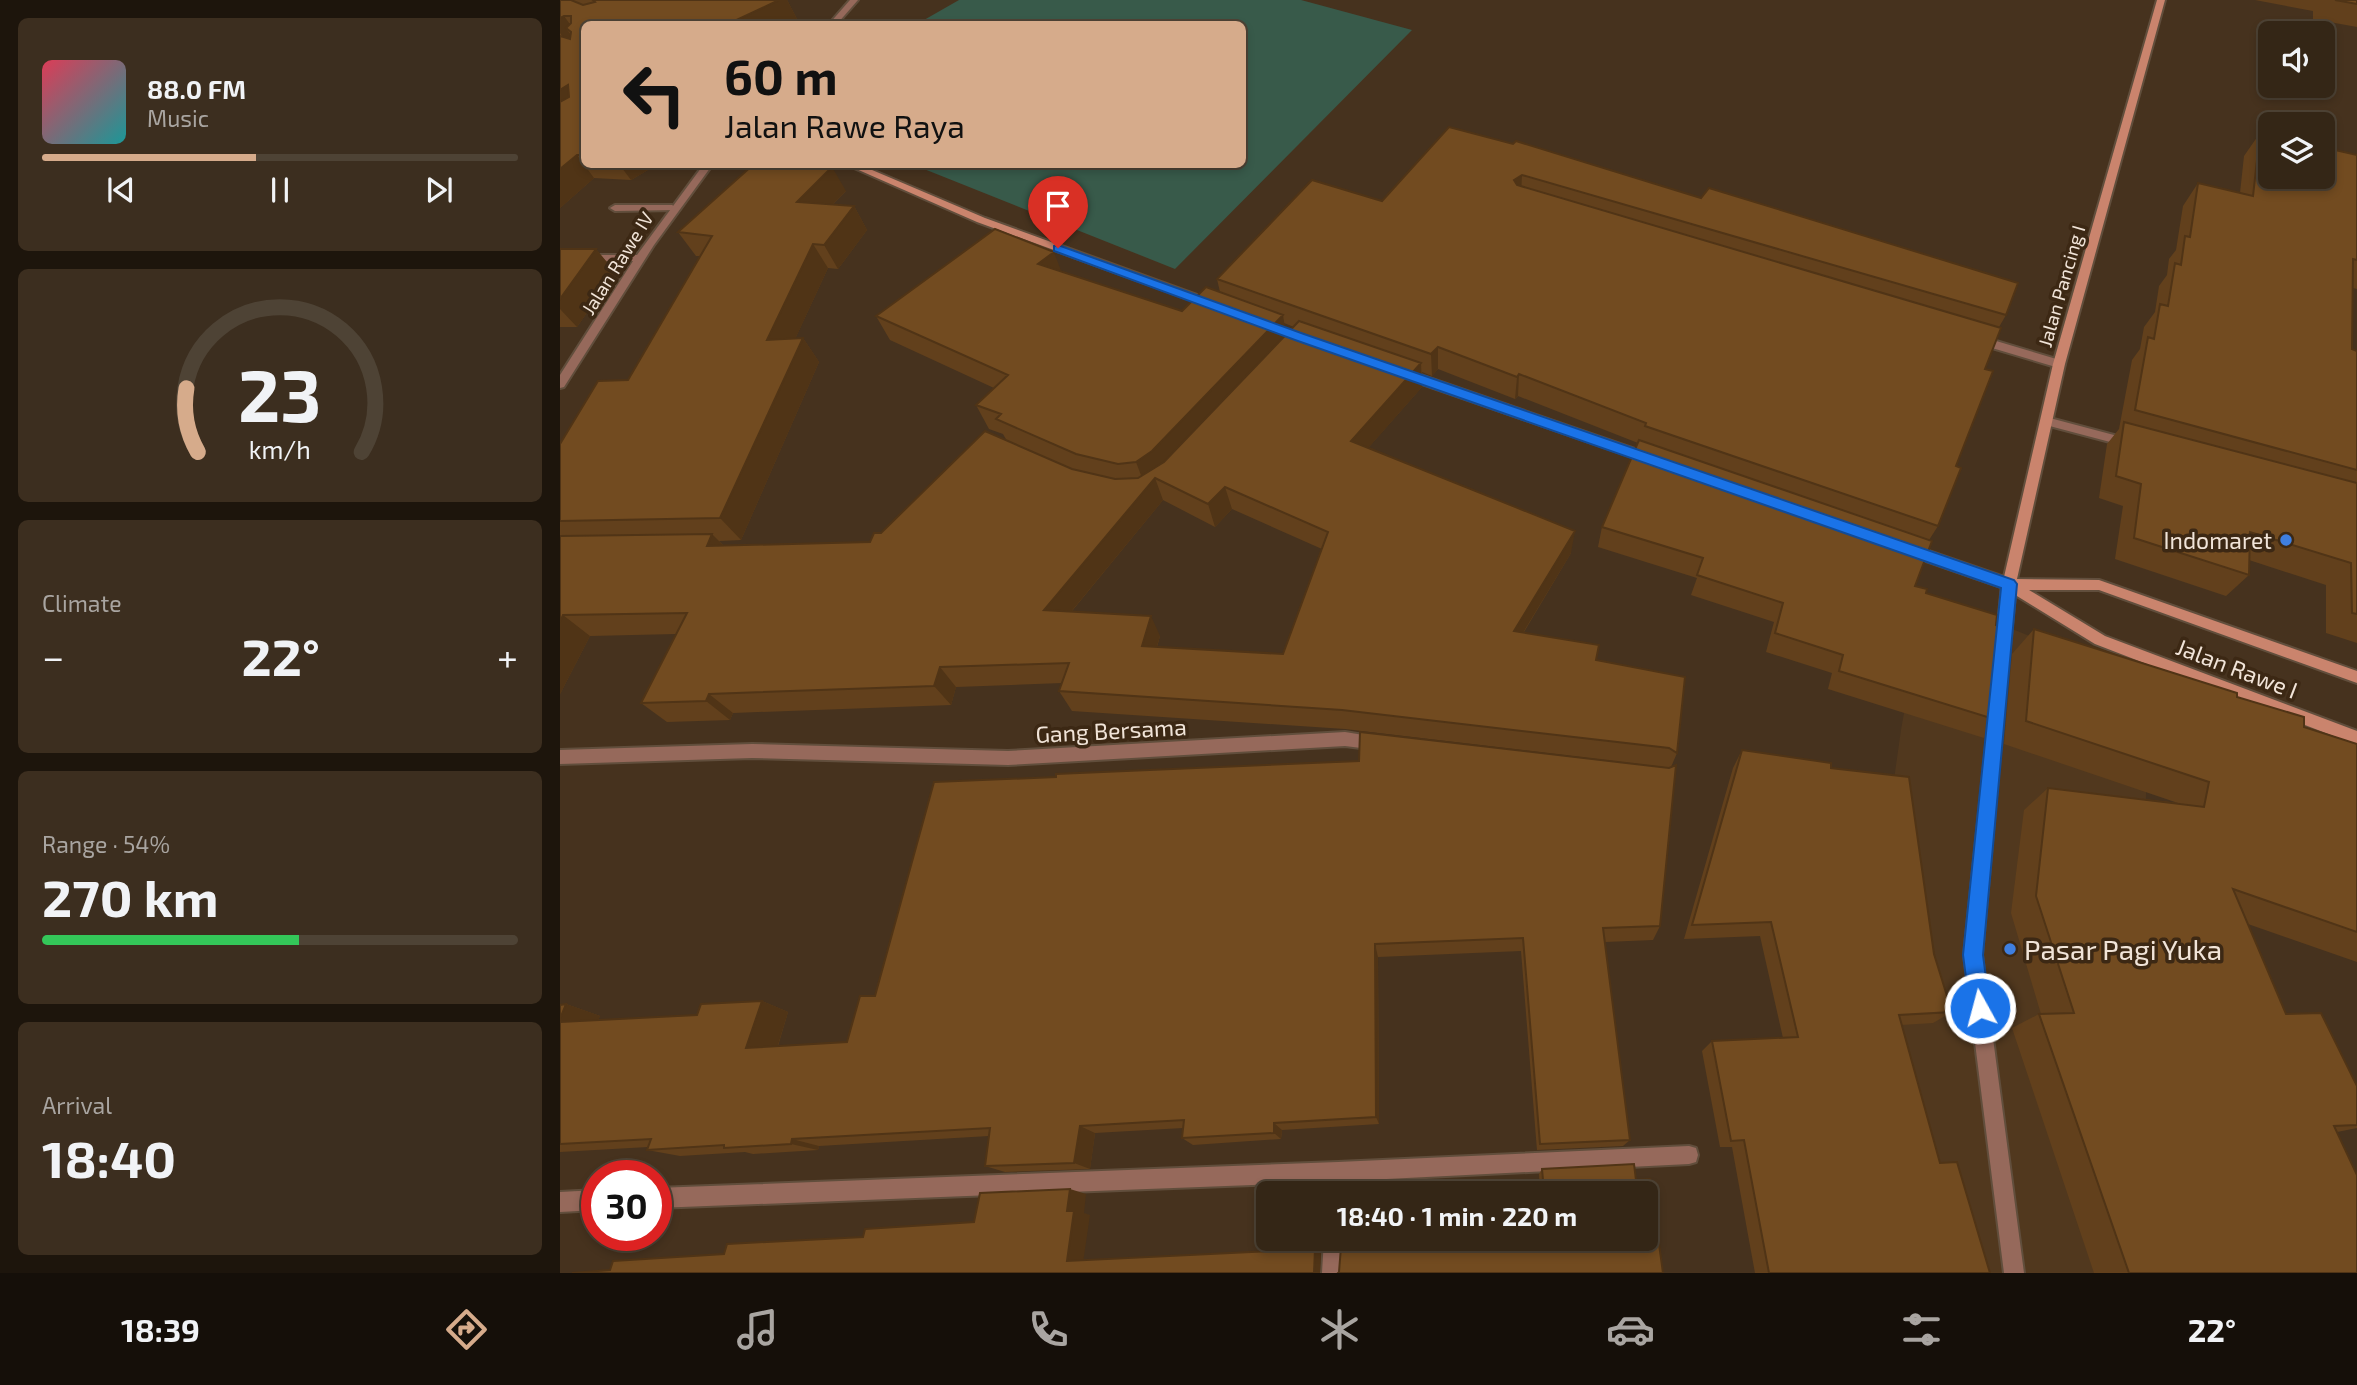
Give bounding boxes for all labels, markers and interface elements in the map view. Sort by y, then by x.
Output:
map controls [2258,21,2335,189]
button: sound [2258,21,2335,98]
text: 60 m [724,46,838,105]
icon: left [609,49,700,140]
text: 88.0 FM [147,73,246,104]
text: Music [147,104,209,132]
text: Jalan Rawe Raya [724,106,965,144]
button: layers [2258,112,2335,189]
icon: previous [102,171,140,209]
icon: pause [261,171,299,209]
icon: next [420,171,458,209]
pin [1028,176,1088,248]
icon: arrive [1039,187,1077,225]
street label: Jalan Rawe IV [576,207,658,319]
street label: Jalan Pancing I [2033,222,2089,350]
text: 23 [238,349,322,437]
text: km/h [249,433,311,463]
place label: Indomaret [2164,526,2272,554]
marker: Indomaret [2278,532,2294,548]
text: Climate [42,589,122,617]
text: 22° [241,624,320,686]
street label: Jalan Rawe I [2172,632,2302,704]
text: − [42,633,64,679]
text: + [497,633,518,679]
street label: Gang Bersama [1035,712,1187,748]
text: Range · 54% [42,830,170,858]
text: 270 km [42,865,219,927]
place label: Pasar Pagi Yuka [2024,932,2222,966]
marker: Pasar Pagi Yuka [2002,941,2018,957]
position arrow [1943,971,2017,1045]
text: Arrival [42,1091,112,1119]
text: 18:40 [42,1126,176,1188]
speed limit sign: 30 [581,1160,672,1251]
text: 18:40 · 1 min · 220 m [1337,1200,1577,1231]
icon: directions [442,1305,491,1354]
icon: music [733,1305,782,1354]
icon: phone [1024,1305,1073,1354]
icon: climate [1315,1305,1364,1354]
icon: car [1606,1305,1655,1354]
icon: filters [1897,1305,1946,1354]
text: 18:39 [121,1310,200,1348]
text: 22° [2188,1310,2236,1348]

